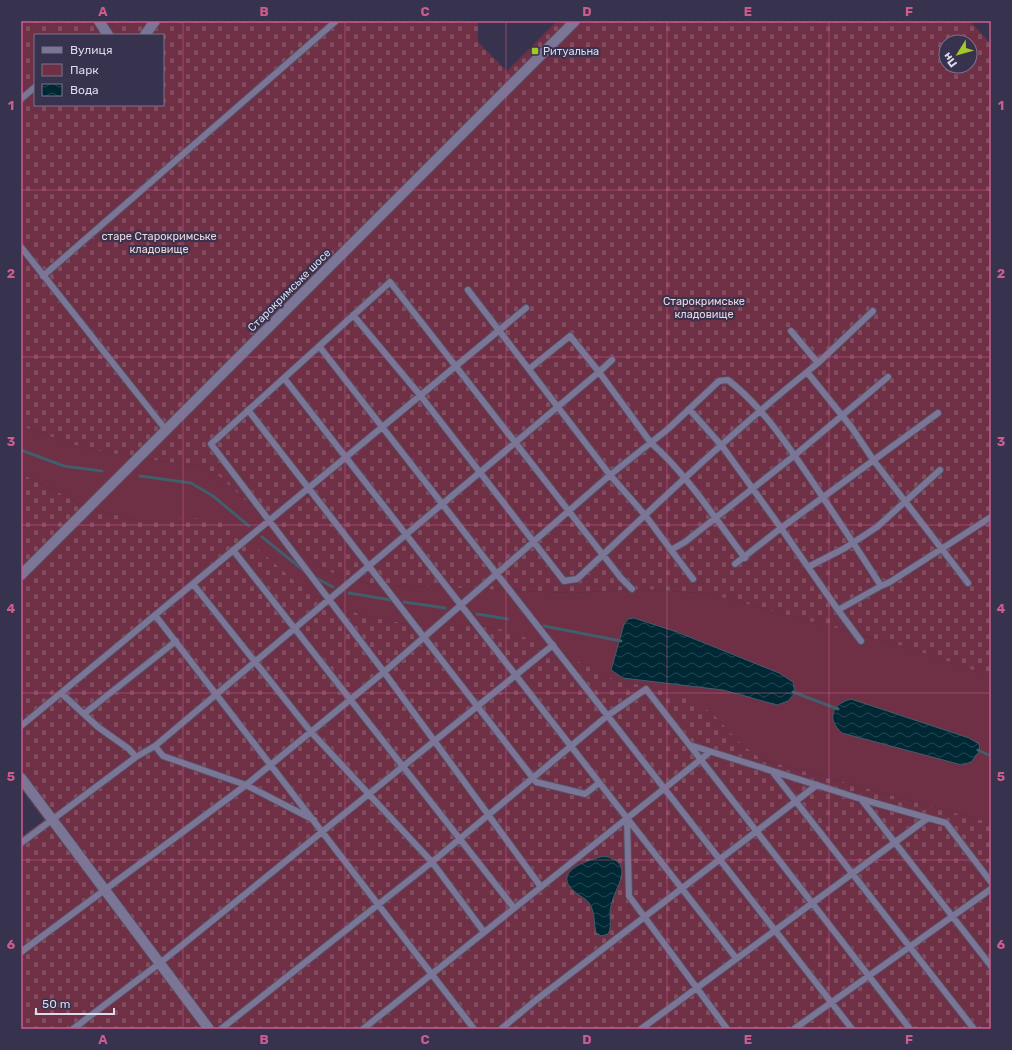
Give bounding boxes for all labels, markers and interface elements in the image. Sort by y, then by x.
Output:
text: A [98,4,108,19]
text: B [259,4,269,19]
text: C [420,4,430,19]
text: D [582,4,592,19]
text: E [744,4,752,19]
text: F [905,4,913,19]
legend [34,34,164,106]
north arrow [938,34,978,74]
text: Вулиця [70,43,112,57]
place label: Ритуальна [543,45,599,58]
marker: Ритуальна [530,46,540,56]
text: Пн [941,50,960,70]
text: Парк [70,63,99,77]
text: Вода [70,83,99,97]
text: 1 [8,98,14,113]
text: 1 [998,98,1004,113]
park label: старе Старокримське кладовище [101,230,217,256]
street label: Старокримське шосе [245,246,333,334]
text: 2 [7,266,15,281]
text: 2 [997,266,1005,281]
park label: Старокримське кладовище [663,295,745,321]
text: 3 [7,434,16,449]
text: 3 [997,434,1006,449]
text: 4 [7,601,16,616]
text: 4 [997,601,1006,616]
text: 5 [7,769,15,784]
text: 5 [997,769,1005,784]
text: 6 [7,937,16,952]
text: 6 [997,937,1006,952]
scale bar [36,990,114,1016]
text: 50 m [42,997,70,1011]
text: A [98,1032,108,1047]
text: B [259,1032,269,1047]
text: C [420,1032,430,1047]
text: D [582,1032,592,1047]
text: E [744,1032,752,1047]
text: F [905,1032,913,1047]

